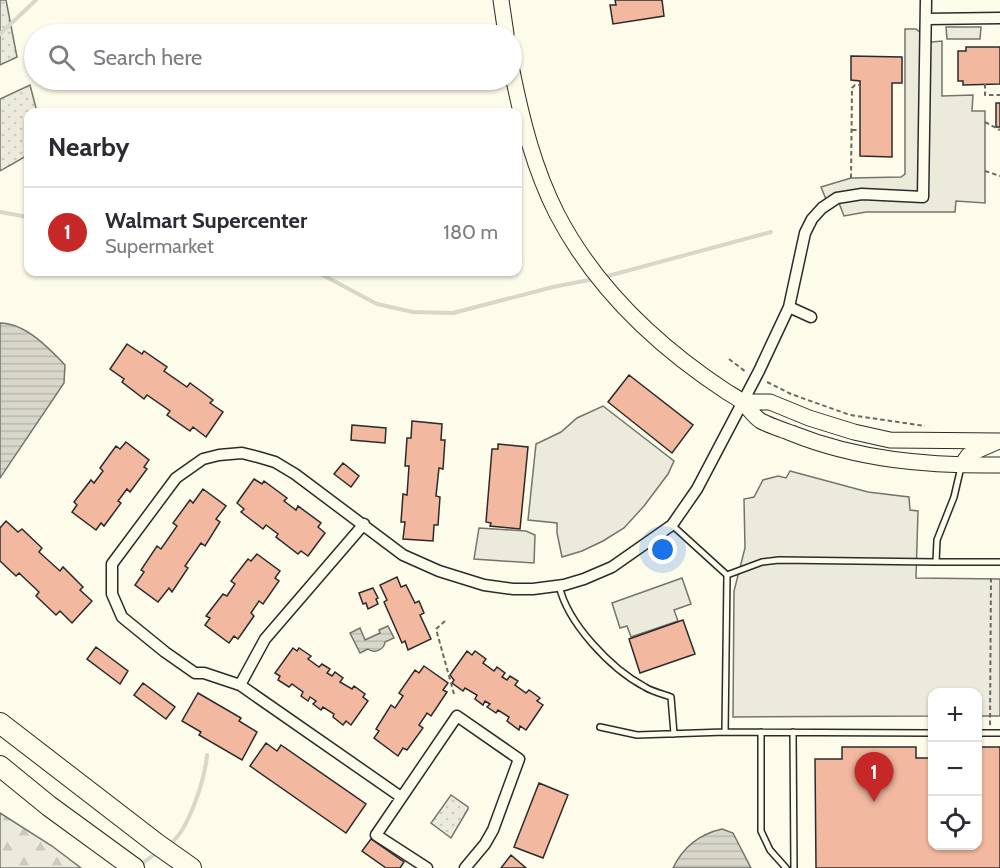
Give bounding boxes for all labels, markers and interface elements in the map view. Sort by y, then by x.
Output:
search box [24,24,522,90]
icon: search [45,41,78,74]
text: Search here [93,44,202,71]
text: Nearby [48,131,129,163]
text: Walmart Supercenter [105,207,307,234]
text: 1 [64,220,71,244]
text: 180 m [443,220,498,244]
text: Supermarket [105,234,214,258]
your location [648,535,677,564]
map controls [928,688,982,850]
button: + [928,688,982,742]
button: − [928,742,982,796]
pin: 1 [854,752,894,802]
button: locate [928,796,982,850]

